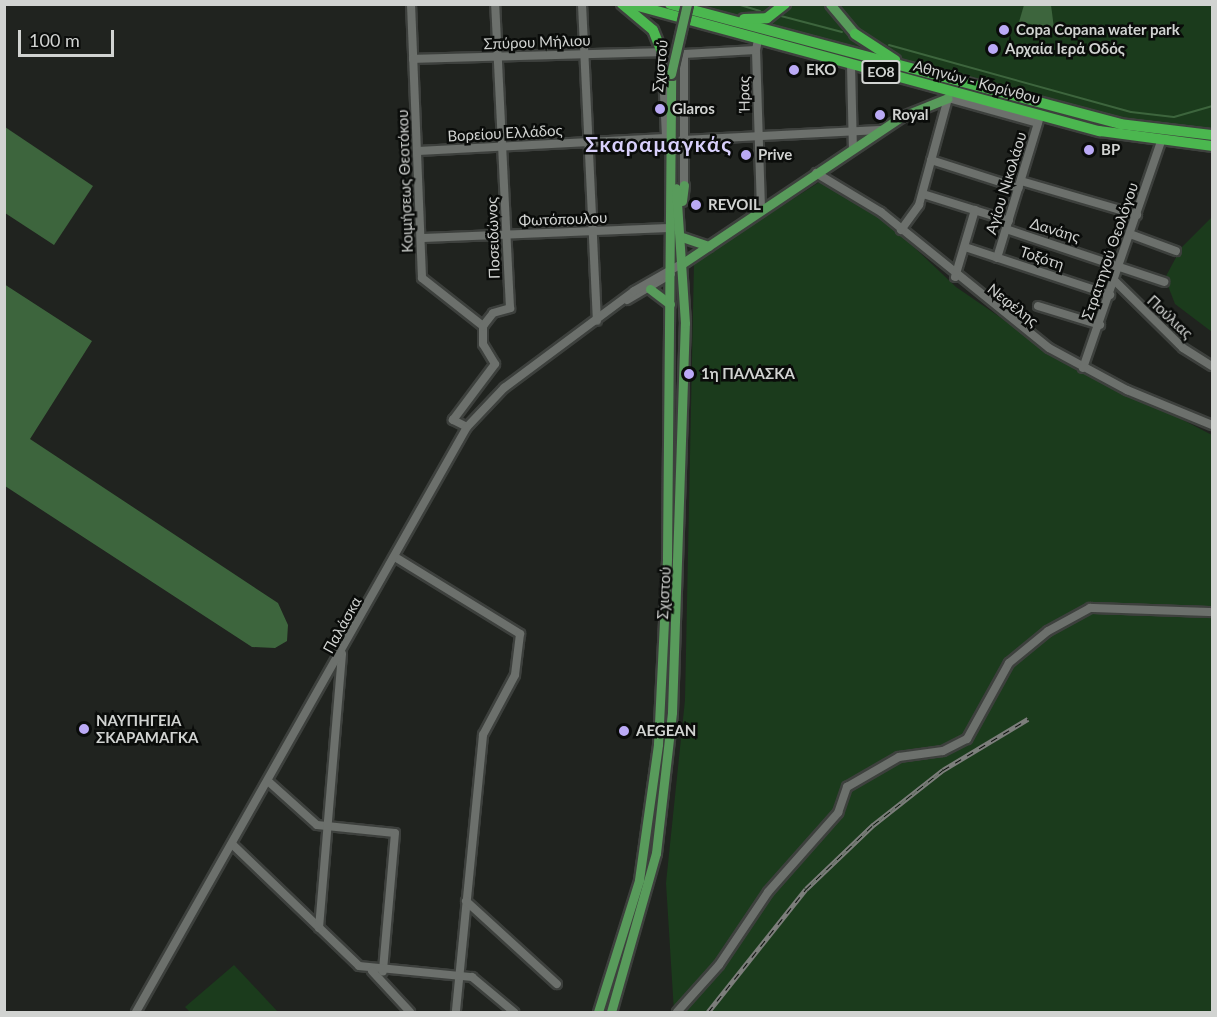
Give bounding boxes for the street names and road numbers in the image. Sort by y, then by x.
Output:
street label: Σπύρου Μήλιου [483,31,591,53]
street label: Σχιστού [649,39,671,93]
street label: Αθηνών - Κορίνθου [912,56,1042,108]
road number: ΕΟ8 [860,61,902,83]
street label: Ήρας [735,76,753,112]
street label: Κοιμήσεως Θεοτόκου [394,109,416,253]
street label: Βορείου Ελλάδος [447,121,563,145]
street label: Αγίου Νικολάου [982,130,1030,236]
street label: Στρατηγού Θεολόγου [1078,180,1142,322]
street label: Ποσειδώνος [483,197,503,279]
street label: Φωτόπουλου [518,208,608,230]
street label: Δανάης [1028,214,1082,246]
street label: Τοξότη [1018,242,1066,274]
street label: Νεφέλης [984,280,1042,330]
street label: Πούλιας [1144,292,1196,342]
street label: Σχιστού [654,566,674,620]
street label: Παλάσκα [319,594,365,656]

